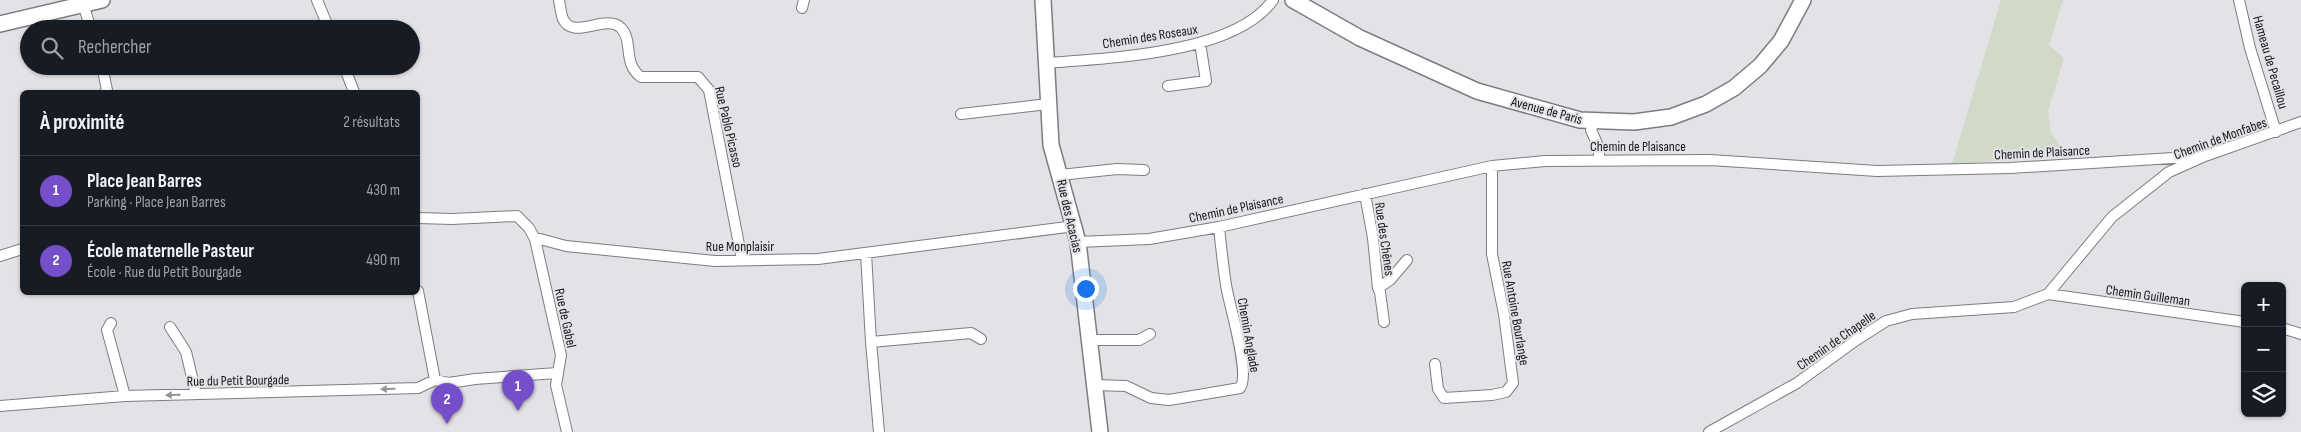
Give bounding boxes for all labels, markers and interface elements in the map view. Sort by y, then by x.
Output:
street label: Hameau de Pecaillou [2249,14,2292,111]
search box [20,20,420,75]
street label: Chemin des Roseaux [1101,20,1200,52]
icon: search [38,34,66,62]
text: Rechercher [78,36,152,59]
street label: Rue Pablo Picasso [711,85,746,170]
street label: Avenue de Paris [1508,93,1584,128]
text: À proximité [40,110,125,135]
text: 2 résultats [343,113,400,132]
street label: Chemin de Monfabes [2171,114,2269,163]
street label: Chemin de Plaisance [1590,138,1686,155]
street label: Chemin de Plaisance [1994,142,2090,163]
text: Place Jean Barres [87,170,202,193]
street label: Rue des Acacias [1053,178,1086,254]
text: 1 [53,181,59,200]
text: 430 m [367,181,400,200]
street label: Chemin de Plaisance [1187,190,1285,227]
text: Parking · Place Jean Barres [87,193,226,212]
street label: Rue des Chênes [1371,201,1398,277]
street label: Rue Monplaisir [706,238,774,255]
text: École maternelle Pasteur [87,240,254,263]
text: 2 [52,251,60,270]
text: 490 m [366,251,400,270]
street label: Rue Antoine Bourlange [1498,259,1533,367]
text: École · Rue du Petit Bourgade [87,263,242,282]
your location [1073,276,1099,302]
street label: Chemin Guilleman [2105,281,2191,310]
map controls [2241,282,2286,417]
button: + [2241,282,2286,327]
street label: Rue de Gabel [551,287,580,349]
street label: Chemin Anglade [1234,296,1263,374]
street label: Chemin de Chapelle [1794,307,1879,374]
button: − [2241,327,2286,372]
pin: 1 [502,370,534,411]
street label: Rue du Petit Bourgade [186,371,290,390]
button: layers [2241,372,2286,417]
pin: 2 [431,383,463,424]
one-way arrow [380,386,396,394]
one-way arrow [165,391,181,399]

